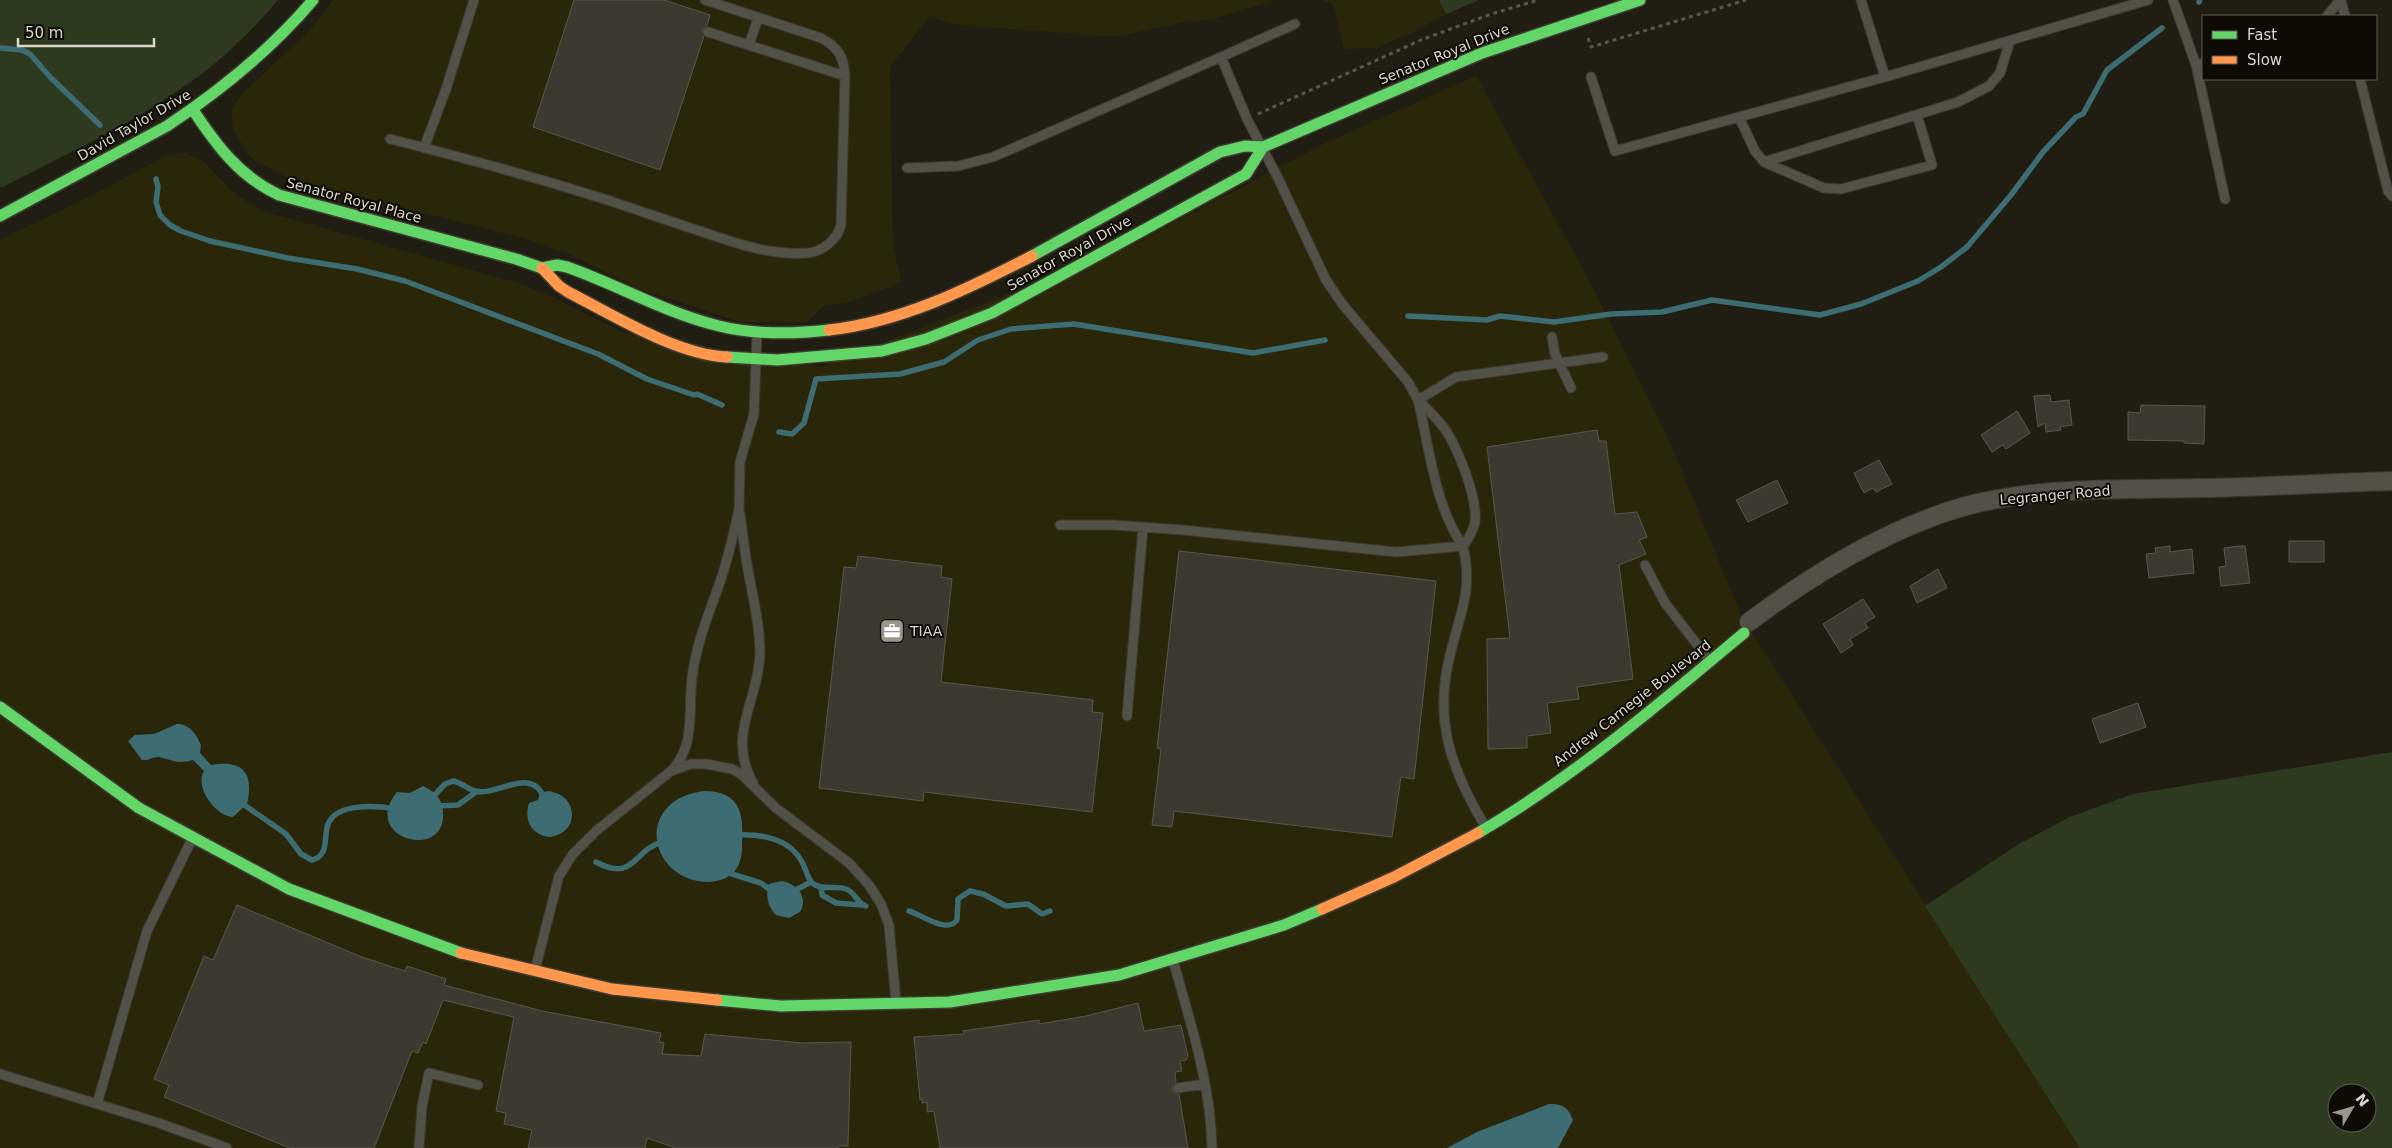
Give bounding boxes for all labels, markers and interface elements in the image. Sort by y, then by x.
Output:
scale bar [18,15,154,47]
legend [2202,15,2377,80]
street label: Senator Royal Drive [1376,20,1512,88]
text: 50 m [25,24,63,42]
text: Fast [2247,26,2277,44]
text: Slow [2247,51,2282,69]
street label: David Taylor Drive [75,86,193,164]
street label: Senator Royal Place [285,174,423,226]
street label: Senator Royal Drive [1004,212,1134,294]
street label: Legranger Road [1999,482,2111,508]
office icon: TIAA [879,618,905,644]
place label: TIAA [909,623,943,639]
street label: Andrew Carnegie Boulevard [1550,637,1714,769]
north arrow [2327,1083,2377,1133]
text: N [2352,1090,2372,1110]

